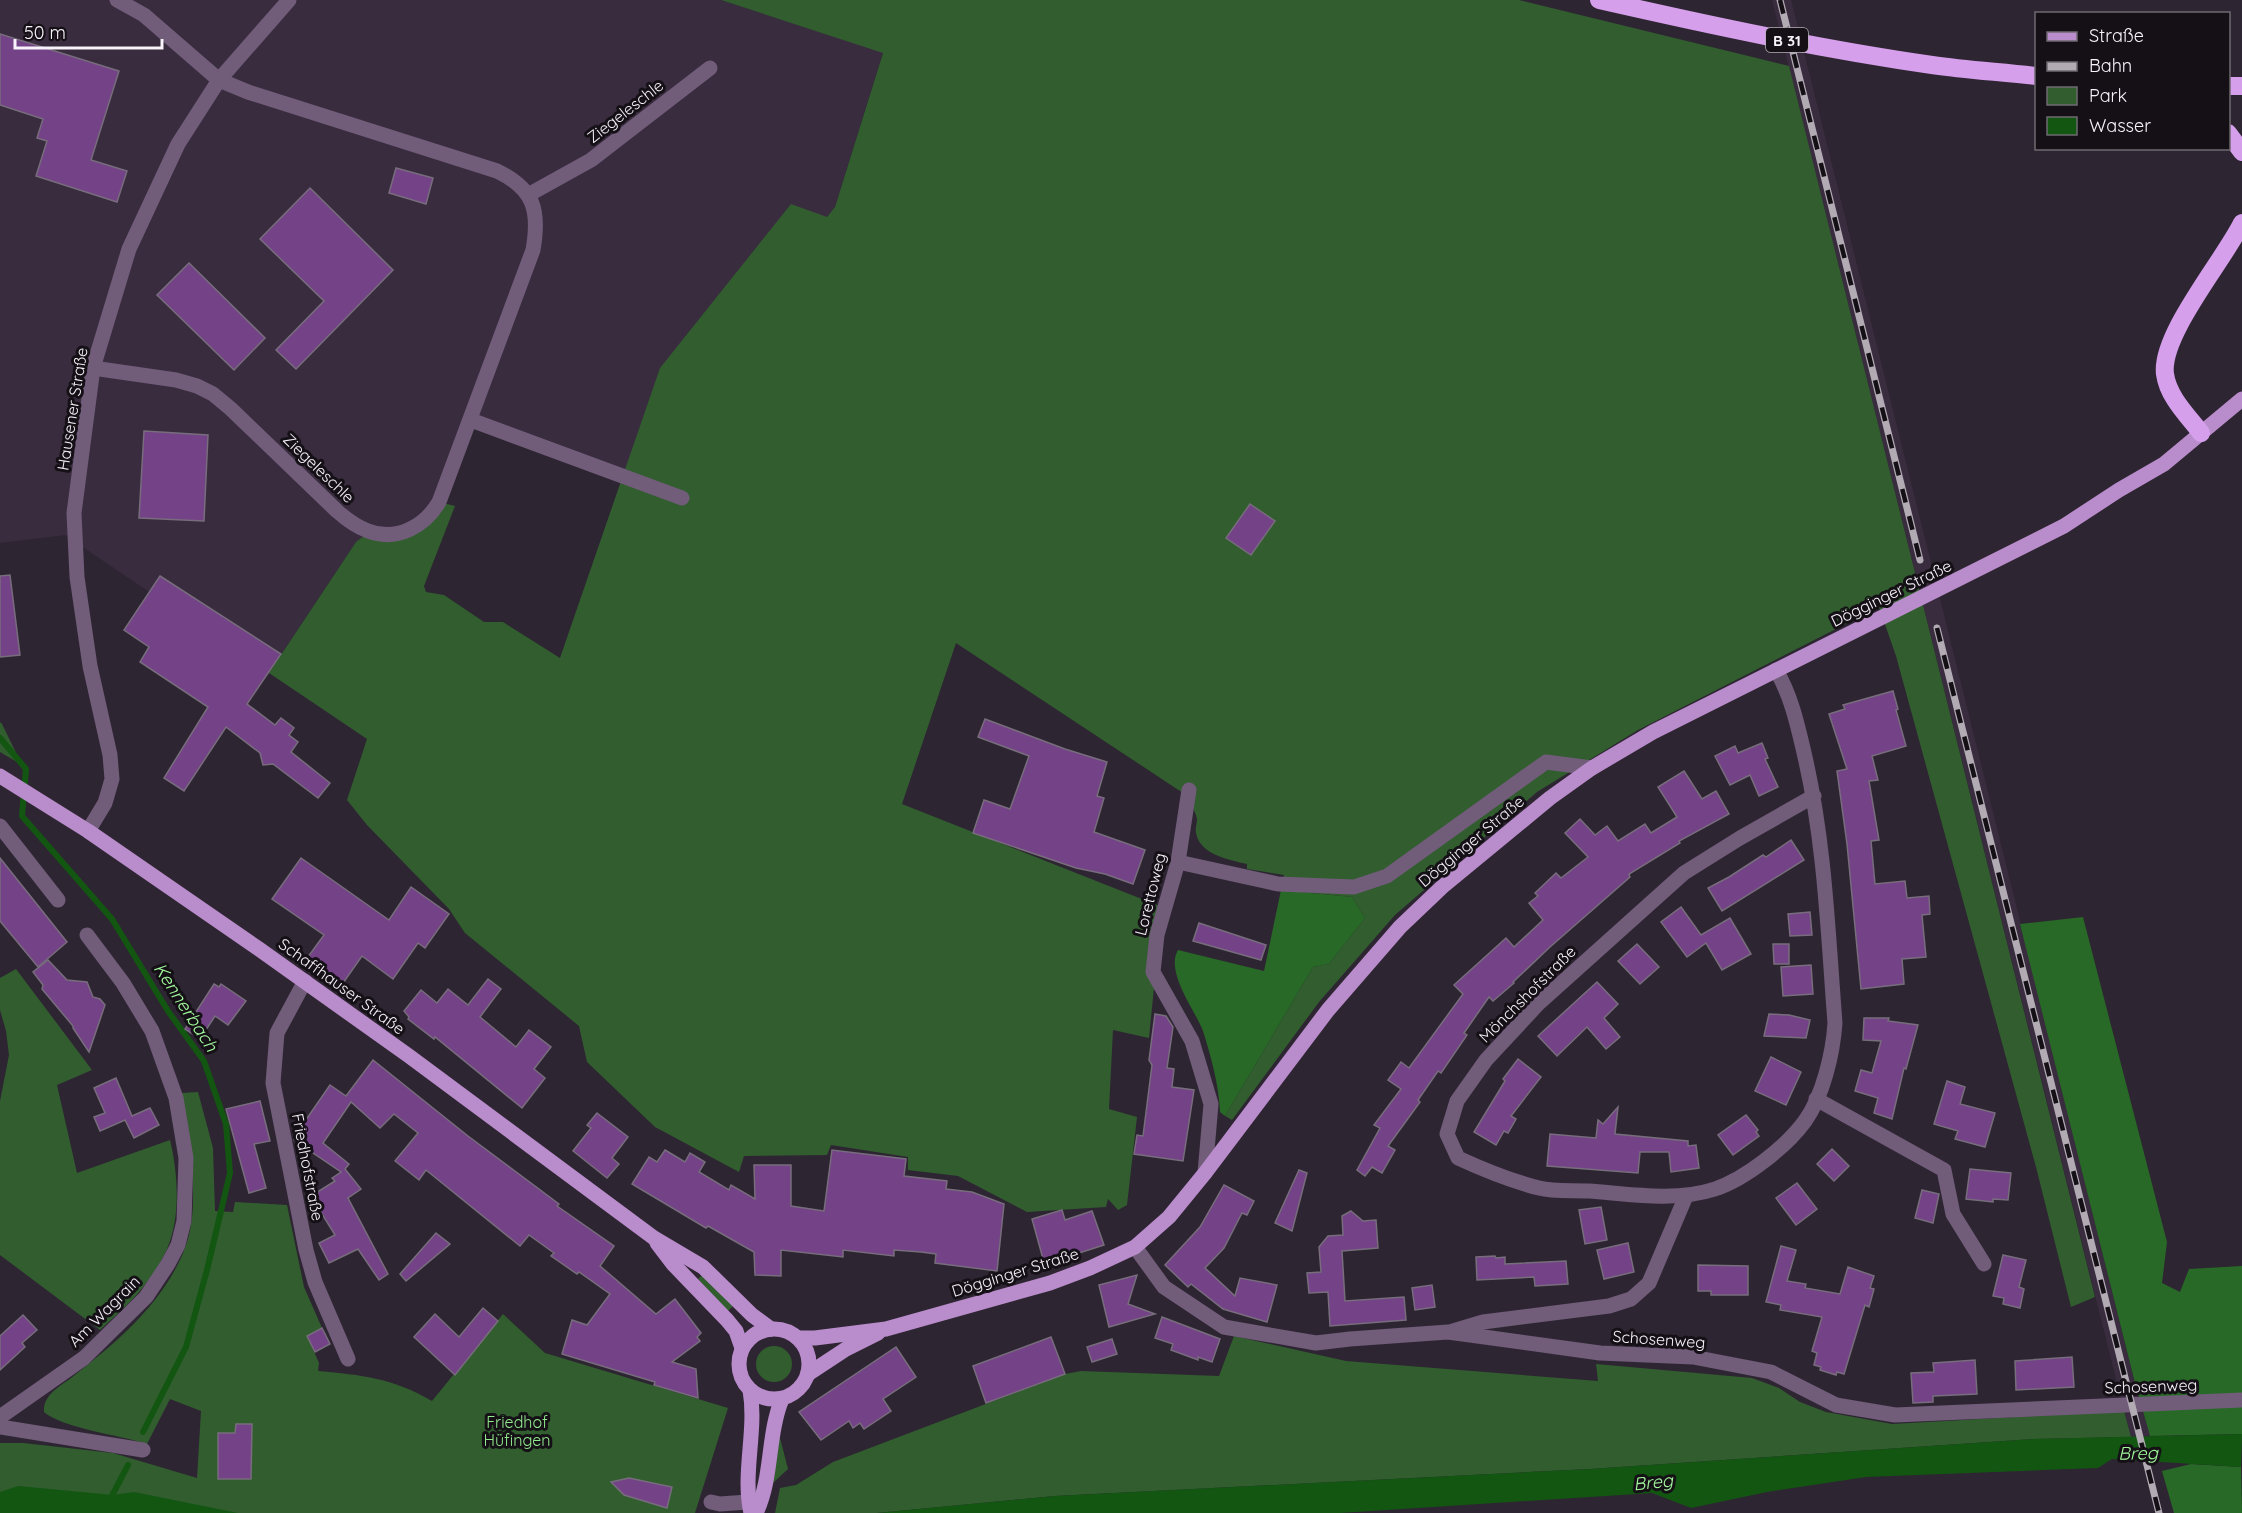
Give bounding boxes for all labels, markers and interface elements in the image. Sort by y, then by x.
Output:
scale bar [15,12,162,50]
legend [2035,12,2230,150]
text: 50 m [24,21,66,44]
text: Straße [2089,24,2144,47]
road number: B 31 [1766,28,1808,52]
text: Bahn [2089,54,2132,77]
street label: Ziegeleschle [583,75,667,147]
text: Park [2089,84,2127,107]
text: Wasser [2089,114,2151,137]
street label: Hausener Straße [52,346,92,472]
street label: Ziegeleschle [279,429,359,507]
street label: Dögginger Straße [1827,555,1955,631]
street label: Dögginger Straße [1414,791,1528,891]
street label: Lorettoweg [1130,851,1170,937]
street label: Schaffhauser Straße [275,933,409,1039]
street label: Mönchshofstraße [1474,941,1580,1047]
water label: Kennerbach [149,958,224,1056]
street label: Friedhofstraße [288,1112,328,1222]
street label: Dögginger Straße [949,1243,1081,1301]
street label: Am Wagrain [64,1271,144,1351]
street label: Schosenweg [1612,1326,1706,1352]
street label: Schosenweg [2104,1374,2198,1398]
park label: Friedhof Hüfingen [484,1412,551,1450]
water label: Breg [2118,1441,2160,1465]
water label: Breg [1632,1468,1676,1496]

